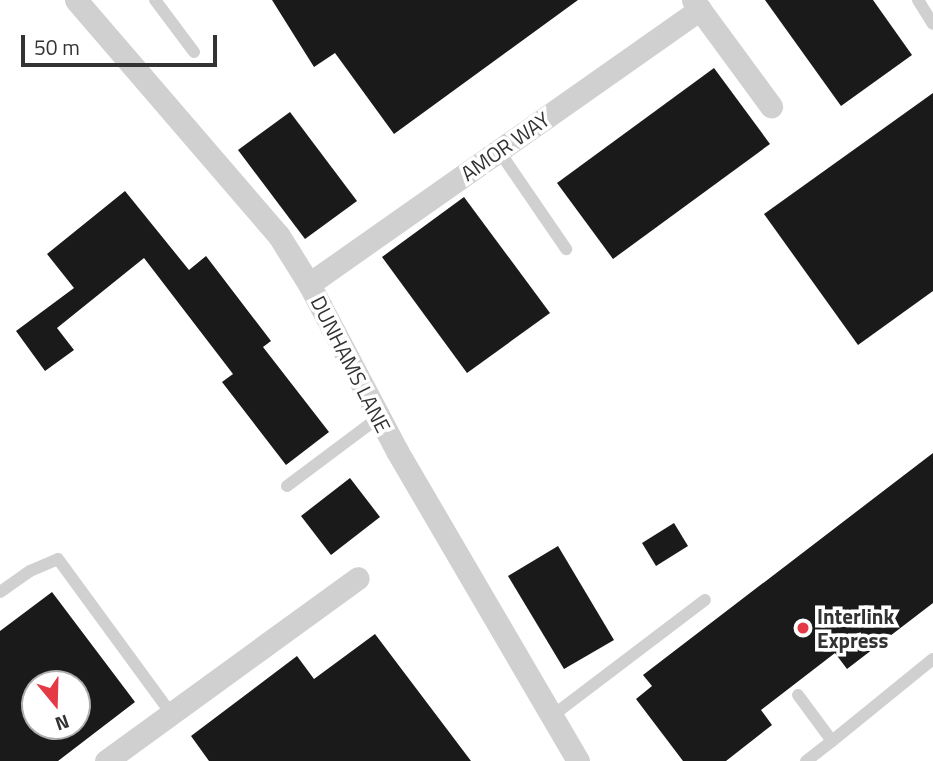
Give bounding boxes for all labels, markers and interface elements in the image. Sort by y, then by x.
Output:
scale bar [24,21,220,65]
text: 50 m [34,31,80,63]
street label: AMOR WAY [456,106,554,186]
street label: DUNHAMS LANE [306,291,396,437]
place label: Interlink Express [817,603,894,653]
marker: Interlink Express [795,620,811,636]
north arrow [21,670,91,740]
text: N [51,708,73,739]

